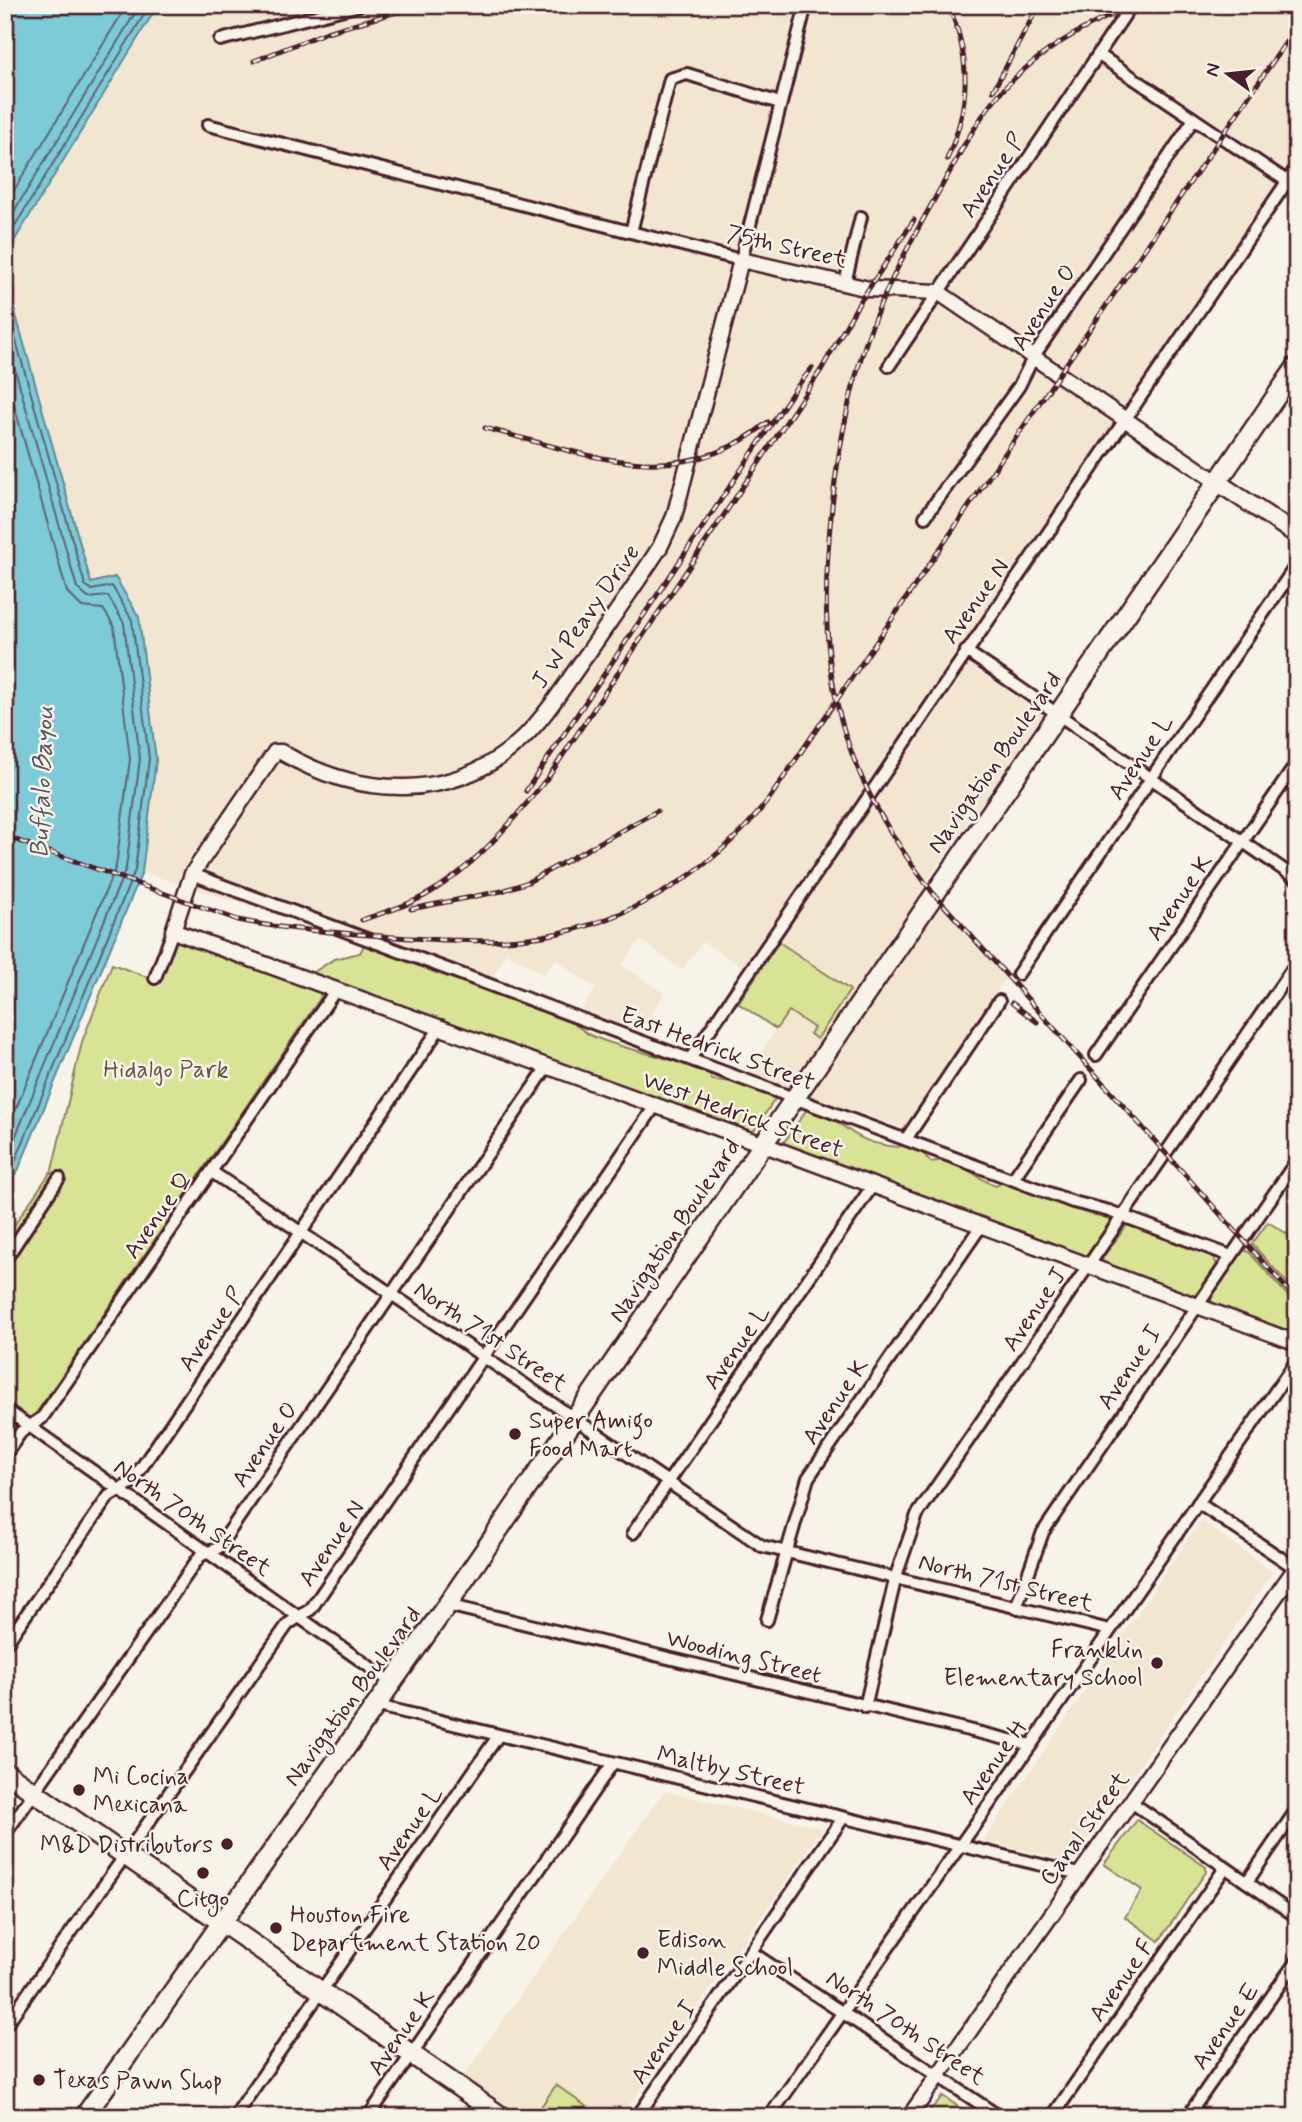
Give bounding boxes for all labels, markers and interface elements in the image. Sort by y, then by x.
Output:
north arrow [1194,38,1264,108]
text: N [1199,61,1227,79]
street label: Avenue P [954,127,1033,224]
street label: 75th Street [723,219,850,276]
street label: Avenue O [1005,259,1084,357]
street label: J W Peavy Drive [525,538,648,695]
street label: Avenue N [936,553,1017,651]
street label: Navigation Boulevard [921,666,1071,861]
water label: Buffalo Bayou [23,706,63,859]
street label: Avenue L [1101,709,1181,806]
street label: Avenue K [1140,848,1221,947]
street label: East Hedrick Street [616,1000,819,1099]
park label: Hidalgo Park [103,1055,229,1086]
street label: West Hedrick Street [638,1065,847,1166]
street label: Navigation Boulevard [602,1133,750,1330]
street label: Avenue Q [117,1166,199,1265]
street label: Avenue J [996,1261,1075,1358]
street label: North 71st Street [407,1274,573,1400]
street label: Avenue P [172,1281,253,1378]
street label: Avenue L [697,1299,778,1396]
street label: Avenue I [1091,1319,1170,1416]
street label: Avenue K [796,1352,877,1451]
street label: Avenue O [225,1396,305,1494]
place label: Super Amigo Food Mart [529,1406,653,1465]
marker: Super Amigo Food Mart [507,1426,523,1442]
street label: North 70th Street [107,1452,277,1584]
street label: Avenue N [292,1495,372,1593]
street label: North 71st Street [915,1547,1096,1620]
street label: Navigation Boulevard [277,1601,431,1794]
street label: Wooding Street [663,1623,825,1692]
place label: Franklin Elementary School [944,1635,1143,1694]
marker: Franklin Elementary School [1149,1655,1165,1671]
street label: Avenue H [954,1714,1035,1812]
street label: Maltby Street [654,1739,808,1804]
place label: Mi Cocina Mexicana [93,1762,189,1821]
street label: Canal Street [1033,1766,1137,1892]
street label: Avenue L [370,1780,451,1877]
marker: Mi Cocina Mexicana [71,1782,87,1798]
place label: M&D Distributors [40,1830,213,1861]
marker: M&D Distributors [219,1836,235,1852]
marker: Citgo [195,1865,211,1881]
place label: Citgo [177,1884,229,1917]
place label: Houston Fire Department Station 20 [290,1900,541,1959]
marker: Houston Fire Department Station 20 [268,1920,284,1936]
place label: Edison Middle School [657,1925,793,1984]
street label: Avenue F [1082,1933,1162,2028]
marker: Edison Middle School [635,1945,651,1961]
street label: North 70th Street [819,1963,991,2093]
street label: Avenue E [1185,1978,1267,2076]
street label: Avenue K [361,1984,443,2082]
street label: Avenue I [624,1995,704,2091]
place label: Texas Pawn Shop [53,2066,222,2097]
marker: Texas Pawn Shop [31,2072,47,2088]

